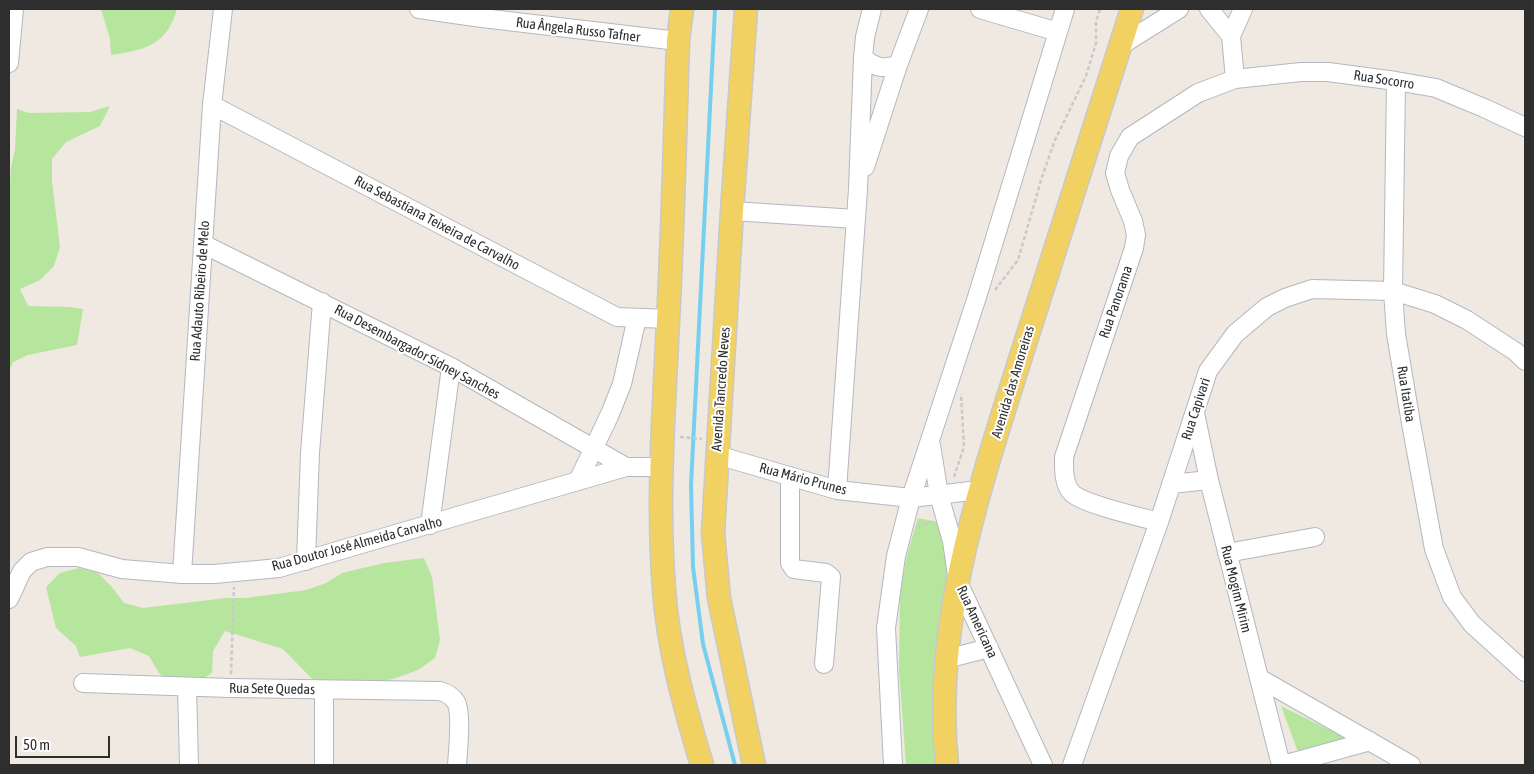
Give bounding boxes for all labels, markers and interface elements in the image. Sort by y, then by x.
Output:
street label: Rua Ângela Russo Tafner [515,14,641,46]
street label: Rua Socorro [1352,67,1416,93]
street label: Rua Sebastiana Teixeira de Carvalho [351,172,523,274]
street label: Rua Adauto Ribeiro de Melo [187,220,213,362]
street label: Rua Panorama [1096,264,1136,340]
street label: Rua Desembargador Sidney Sanches [331,301,503,403]
street label: Avenida das Amoreiras [988,324,1038,440]
street label: Avenida Tancredo Neves [708,326,734,452]
street label: Rua Itatiba [1393,365,1419,423]
street label: Rua Capivari [1178,376,1214,442]
street label: Rua Mário Prunes [757,459,849,499]
street label: Rua Doutor José Almeida Carvalho [270,513,444,575]
street label: Rua Mogim Mirim [1217,544,1255,634]
street label: Rua Americana [953,583,1001,661]
street label: Rua Sete Quedas [229,680,315,698]
scale bar [18,726,112,758]
text: 50 m [23,736,50,753]

